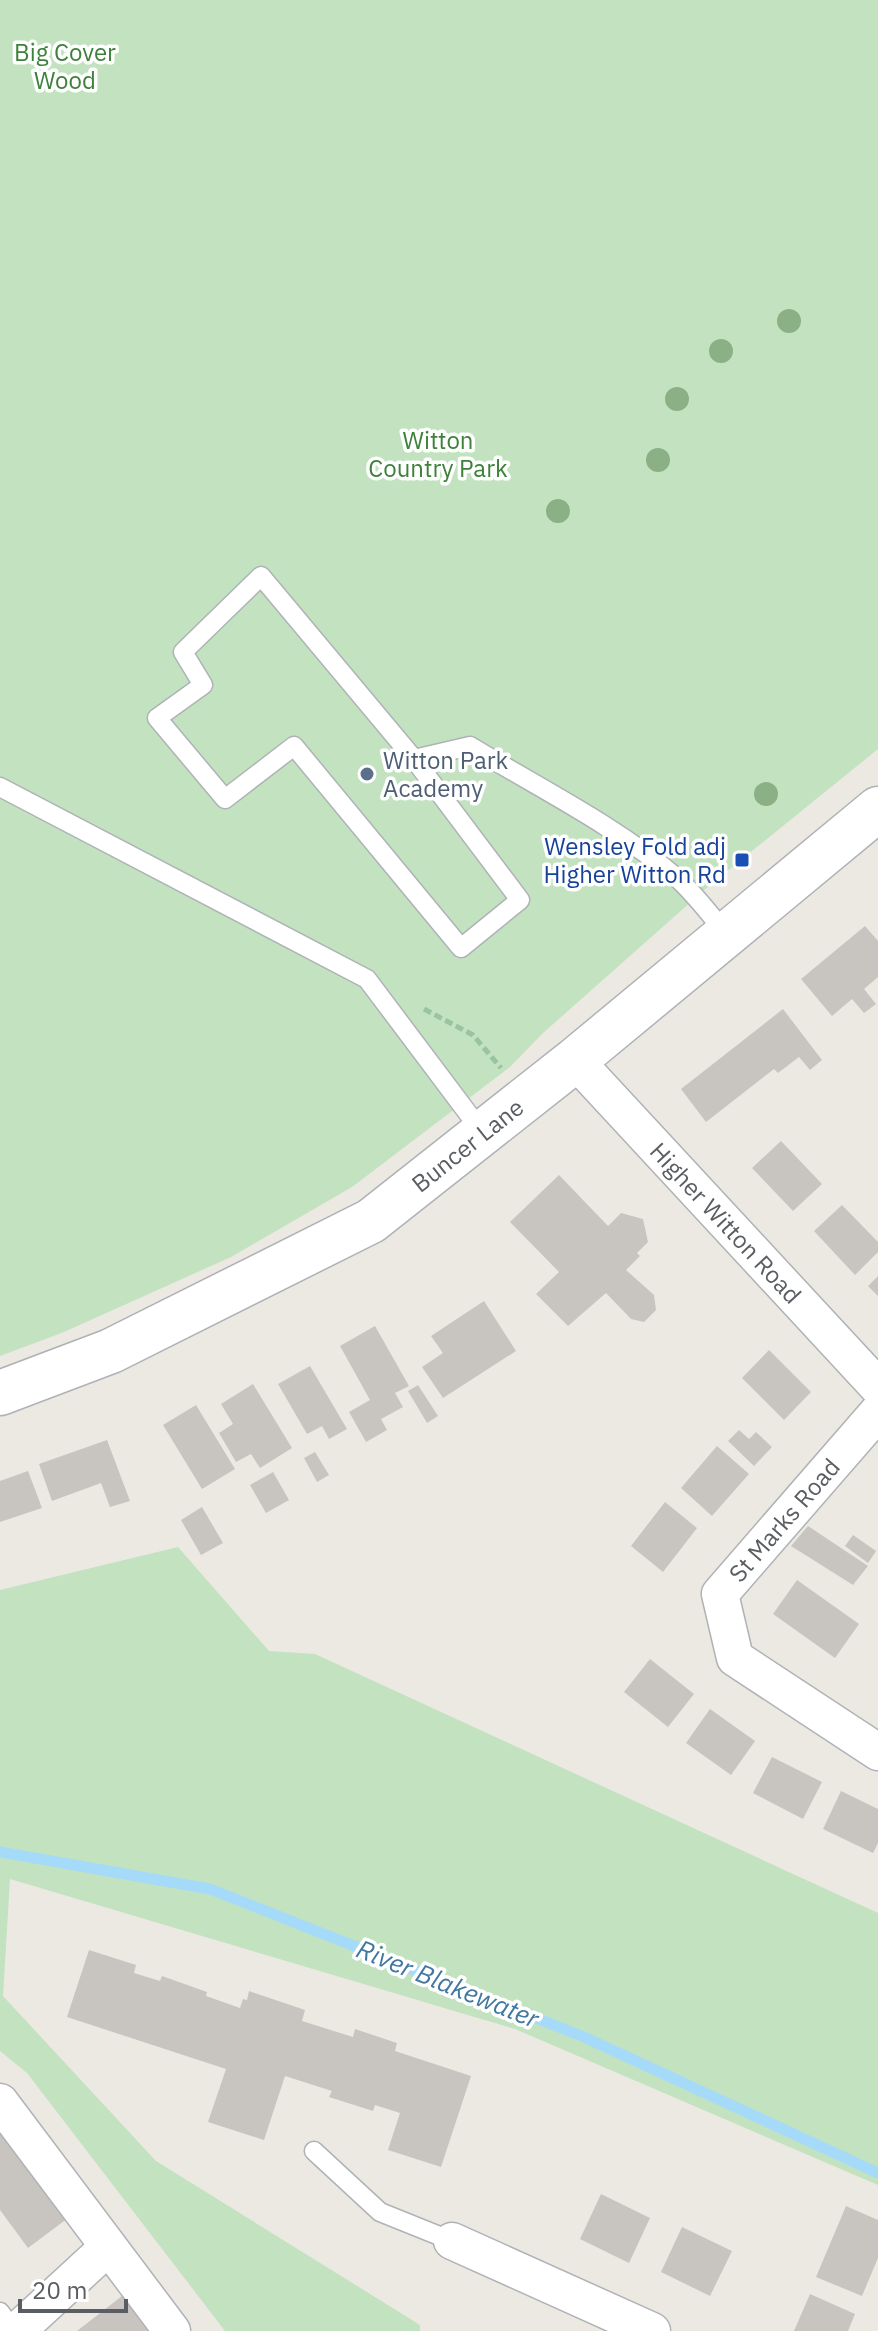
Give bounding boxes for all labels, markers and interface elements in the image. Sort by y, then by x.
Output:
park label: Big Cover Wood [14,36,116,96]
park label: Witton Country Park [368,424,508,484]
place label: Witton Park Academy [383,744,509,804]
marker: Witton Park Academy [358,765,376,783]
place label: Wensley Fold adj Higher Witton Rd [544,830,726,890]
marker: Wensley Fold adj Higher Witton Rd [733,851,751,869]
street label: Buncer Lane [405,1091,530,1199]
street label: Higher Witton Road [643,1135,809,1310]
street label: St Marks Road [721,1451,847,1589]
water label: River Blakewater [352,1931,546,2036]
scale bar [20,2263,126,2313]
text: 20 m [32,2274,87,2306]

